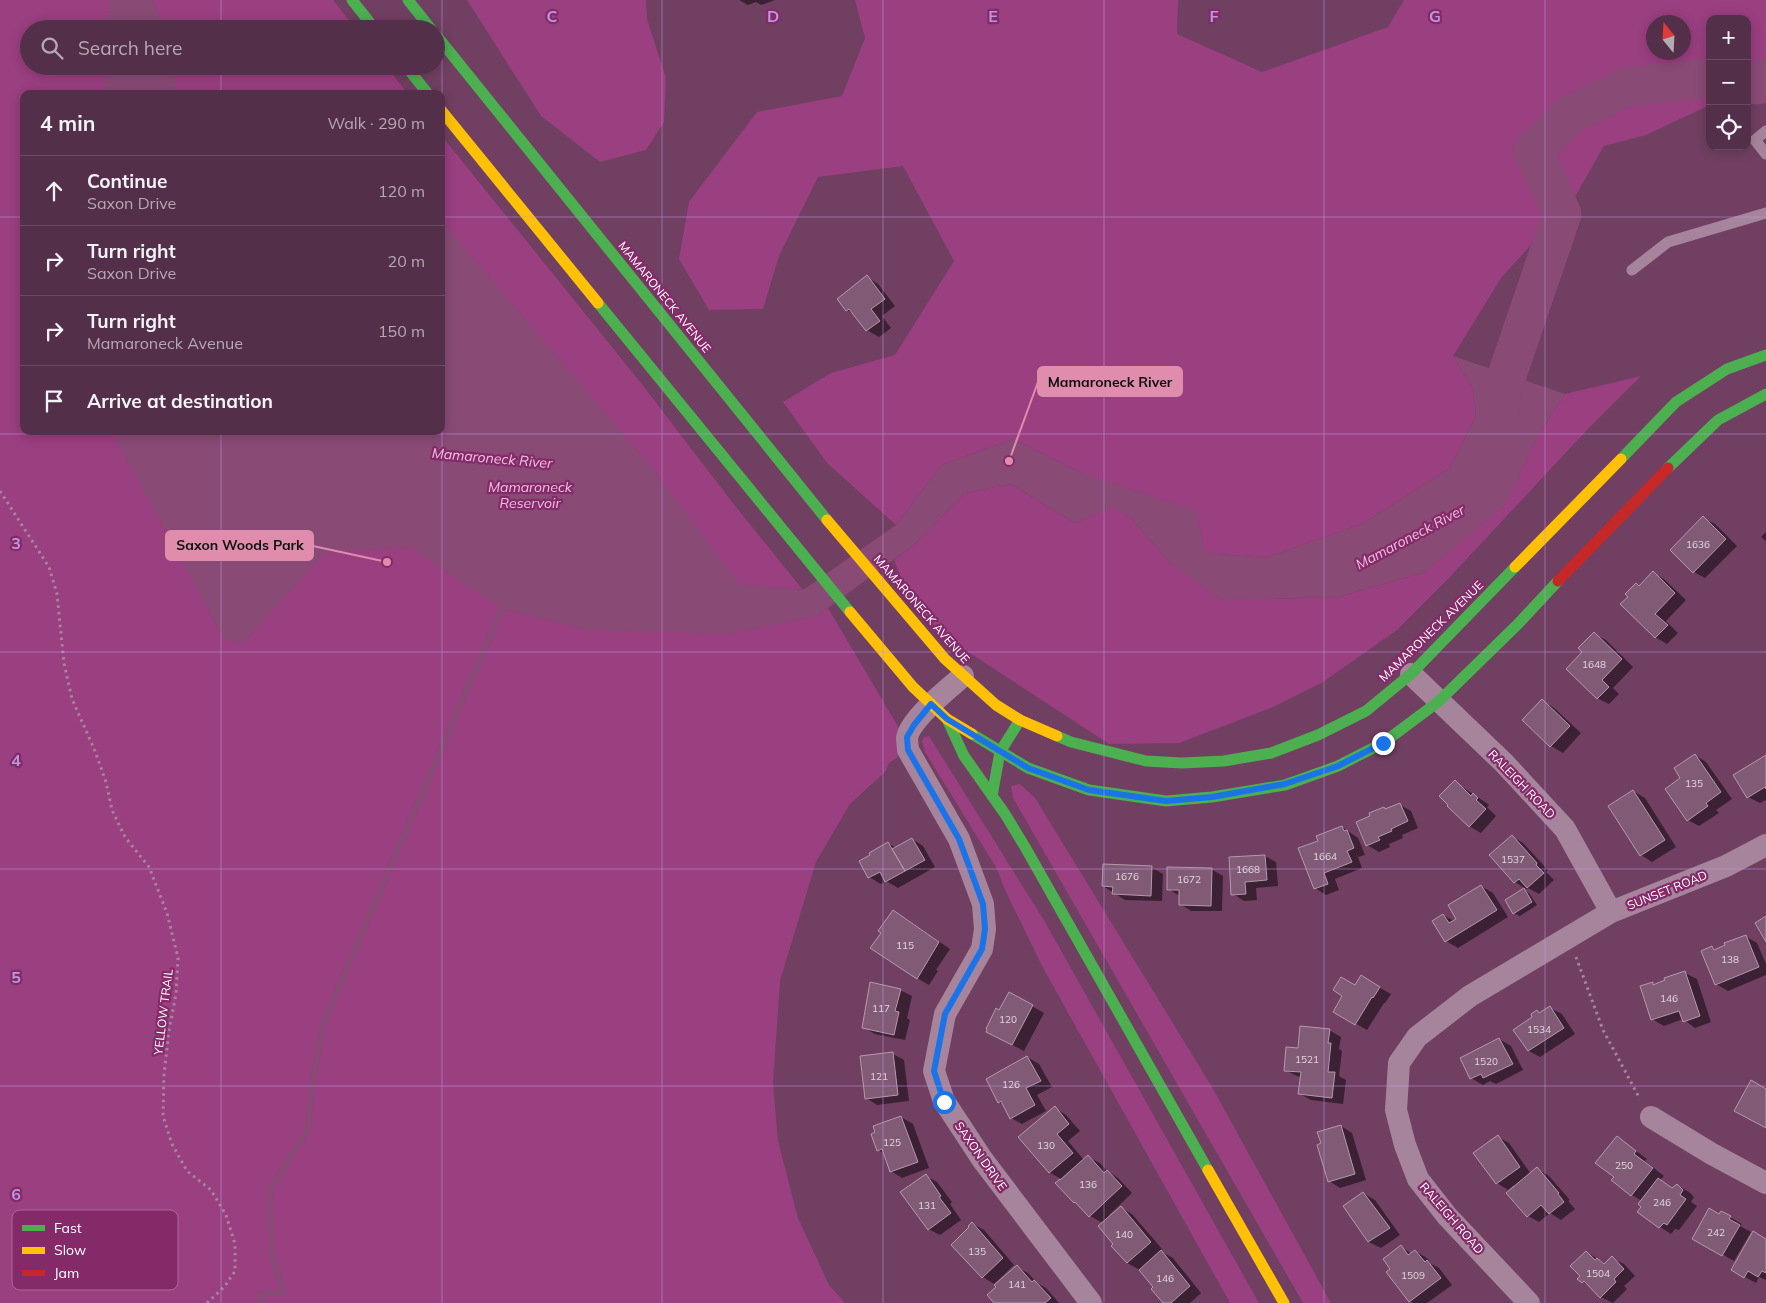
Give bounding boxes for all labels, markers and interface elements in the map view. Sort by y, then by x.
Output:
text: C [547,6,558,26]
text: D [767,6,779,26]
text: E [988,6,998,26]
text: F [1209,6,1219,26]
text: G [1429,6,1441,26]
north arrow [1646,15,1691,60]
map controls [1706,15,1751,150]
button: + [1706,15,1751,60]
search box [20,20,445,75]
icon: search [38,34,66,62]
text: Search here [78,36,182,60]
button: − [1706,60,1751,105]
button: locate [1706,105,1751,150]
text: 4 min [40,110,95,136]
text: Walk · 290 m [327,113,425,133]
text: Continue [87,169,167,193]
icon: ahead [40,177,68,205]
text: 120 m [378,181,425,201]
text: Saxon Drive [87,193,176,213]
street label: MAMARONECK AVENUE [615,238,715,356]
text: Turn right [87,239,176,263]
icon: right [40,247,68,275]
text: 20 m [388,251,425,271]
text: Saxon Drive [87,263,176,283]
text: Turn right [87,309,176,333]
icon: right [40,317,68,345]
text: 150 m [378,321,425,341]
text: Mamaroneck Avenue [87,333,243,353]
callout: Mamaroneck River [1038,367,1182,396]
text: Mamaroneck River [1048,373,1173,391]
icon: arrive [40,387,68,415]
text: Arrive at destination [87,389,273,413]
water label: Mamaroneck River [431,444,554,472]
water label: Mamaroneck Reservoir [488,478,573,512]
water label: Mamaroneck River [1352,500,1468,573]
callout: Saxon Woods Park [166,531,313,560]
text: 3 [11,533,21,553]
text: Saxon Woods Park [176,536,304,554]
house number: 1636 [1686,538,1710,551]
street label: MAMARONECK AVENUE [871,552,973,666]
street label: MAMARONECK AVENUE [1376,577,1486,685]
house number: 1648 [1582,658,1606,671]
route end [1372,732,1395,755]
street label: RALEIGH ROAD [1485,746,1559,822]
text: 4 [11,750,21,770]
house number: 135 [1685,777,1703,790]
house number: 1664 [1313,850,1337,863]
house number: 1537 [1501,853,1525,866]
house number: 1668 [1236,863,1260,876]
street label: SUNSET ROAD [1625,867,1709,913]
house number: 1676 [1115,870,1139,883]
house number: 1672 [1177,873,1201,886]
house number: 115 [896,939,914,952]
house number: 138 [1721,953,1739,966]
text: 5 [11,967,21,987]
street label: YELLOW TRAIL [150,968,176,1057]
house number: 146 [1660,992,1678,1005]
house number: 117 [872,1002,890,1015]
house number: 120 [999,1013,1017,1026]
house number: 1534 [1527,1023,1551,1036]
house number: 1521 [1295,1053,1319,1066]
house number: 1520 [1474,1055,1498,1068]
house number: 121 [870,1070,888,1083]
house number: 126 [1002,1078,1020,1091]
route start [933,1091,956,1114]
street label: SAXON DRIVE [952,1119,1010,1193]
house number: 125 [883,1136,901,1149]
house number: 130 [1037,1139,1055,1152]
house number: 250 [1615,1159,1633,1172]
house number: 136 [1079,1178,1097,1191]
street label: RALEIGH ROAD [1417,1179,1487,1257]
text: 6 [11,1184,21,1204]
house number: 246 [1653,1196,1671,1209]
house number: 131 [918,1199,936,1212]
legend [12,1210,178,1290]
text: Fast [54,1219,82,1237]
house number: 242 [1707,1226,1725,1239]
house number: 140 [1115,1228,1133,1241]
text: Slow [54,1241,86,1259]
house number: 135 [968,1245,986,1258]
text: Jam [54,1264,79,1282]
house number: 1504 [1586,1267,1610,1280]
house number: 1509 [1401,1269,1425,1282]
house number: 146 [1156,1272,1174,1285]
house number: 141 [1008,1278,1026,1291]

